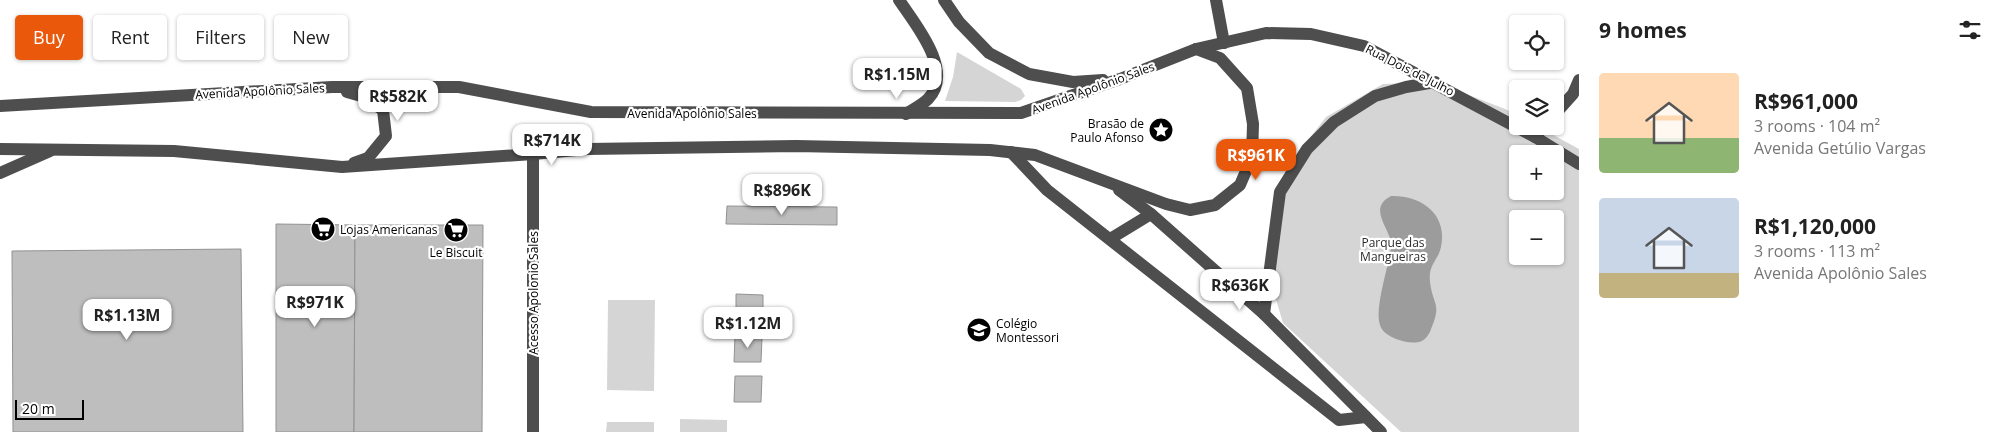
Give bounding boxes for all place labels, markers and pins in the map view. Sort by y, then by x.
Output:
pin: R$1.15M [851,58,943,100]
pin: R$582K [357,80,439,122]
place label: Brasão de Paulo Afonso [1070,115,1144,146]
place icon: Brasão de Paulo Afonso [1148,117,1174,143]
pin: R$714K [511,124,593,166]
pin: R$961K [1215,138,1297,181]
pin: R$896K [741,174,823,216]
supermarket icon: Lojas Americanas [310,216,336,242]
supermarket icon: Le Biscuit [443,217,469,243]
place label: Lojas Americanas [340,221,438,238]
place label: Le Biscuit [429,244,483,261]
pin: R$636K [1199,268,1281,311]
pin: R$971K [274,286,356,328]
pin: R$1.13M [81,298,173,341]
pin: R$1.12M [702,306,794,349]
place label: Colégio Montessori [996,315,1059,346]
school or university icon: Colégio Montessori [966,317,992,343]

